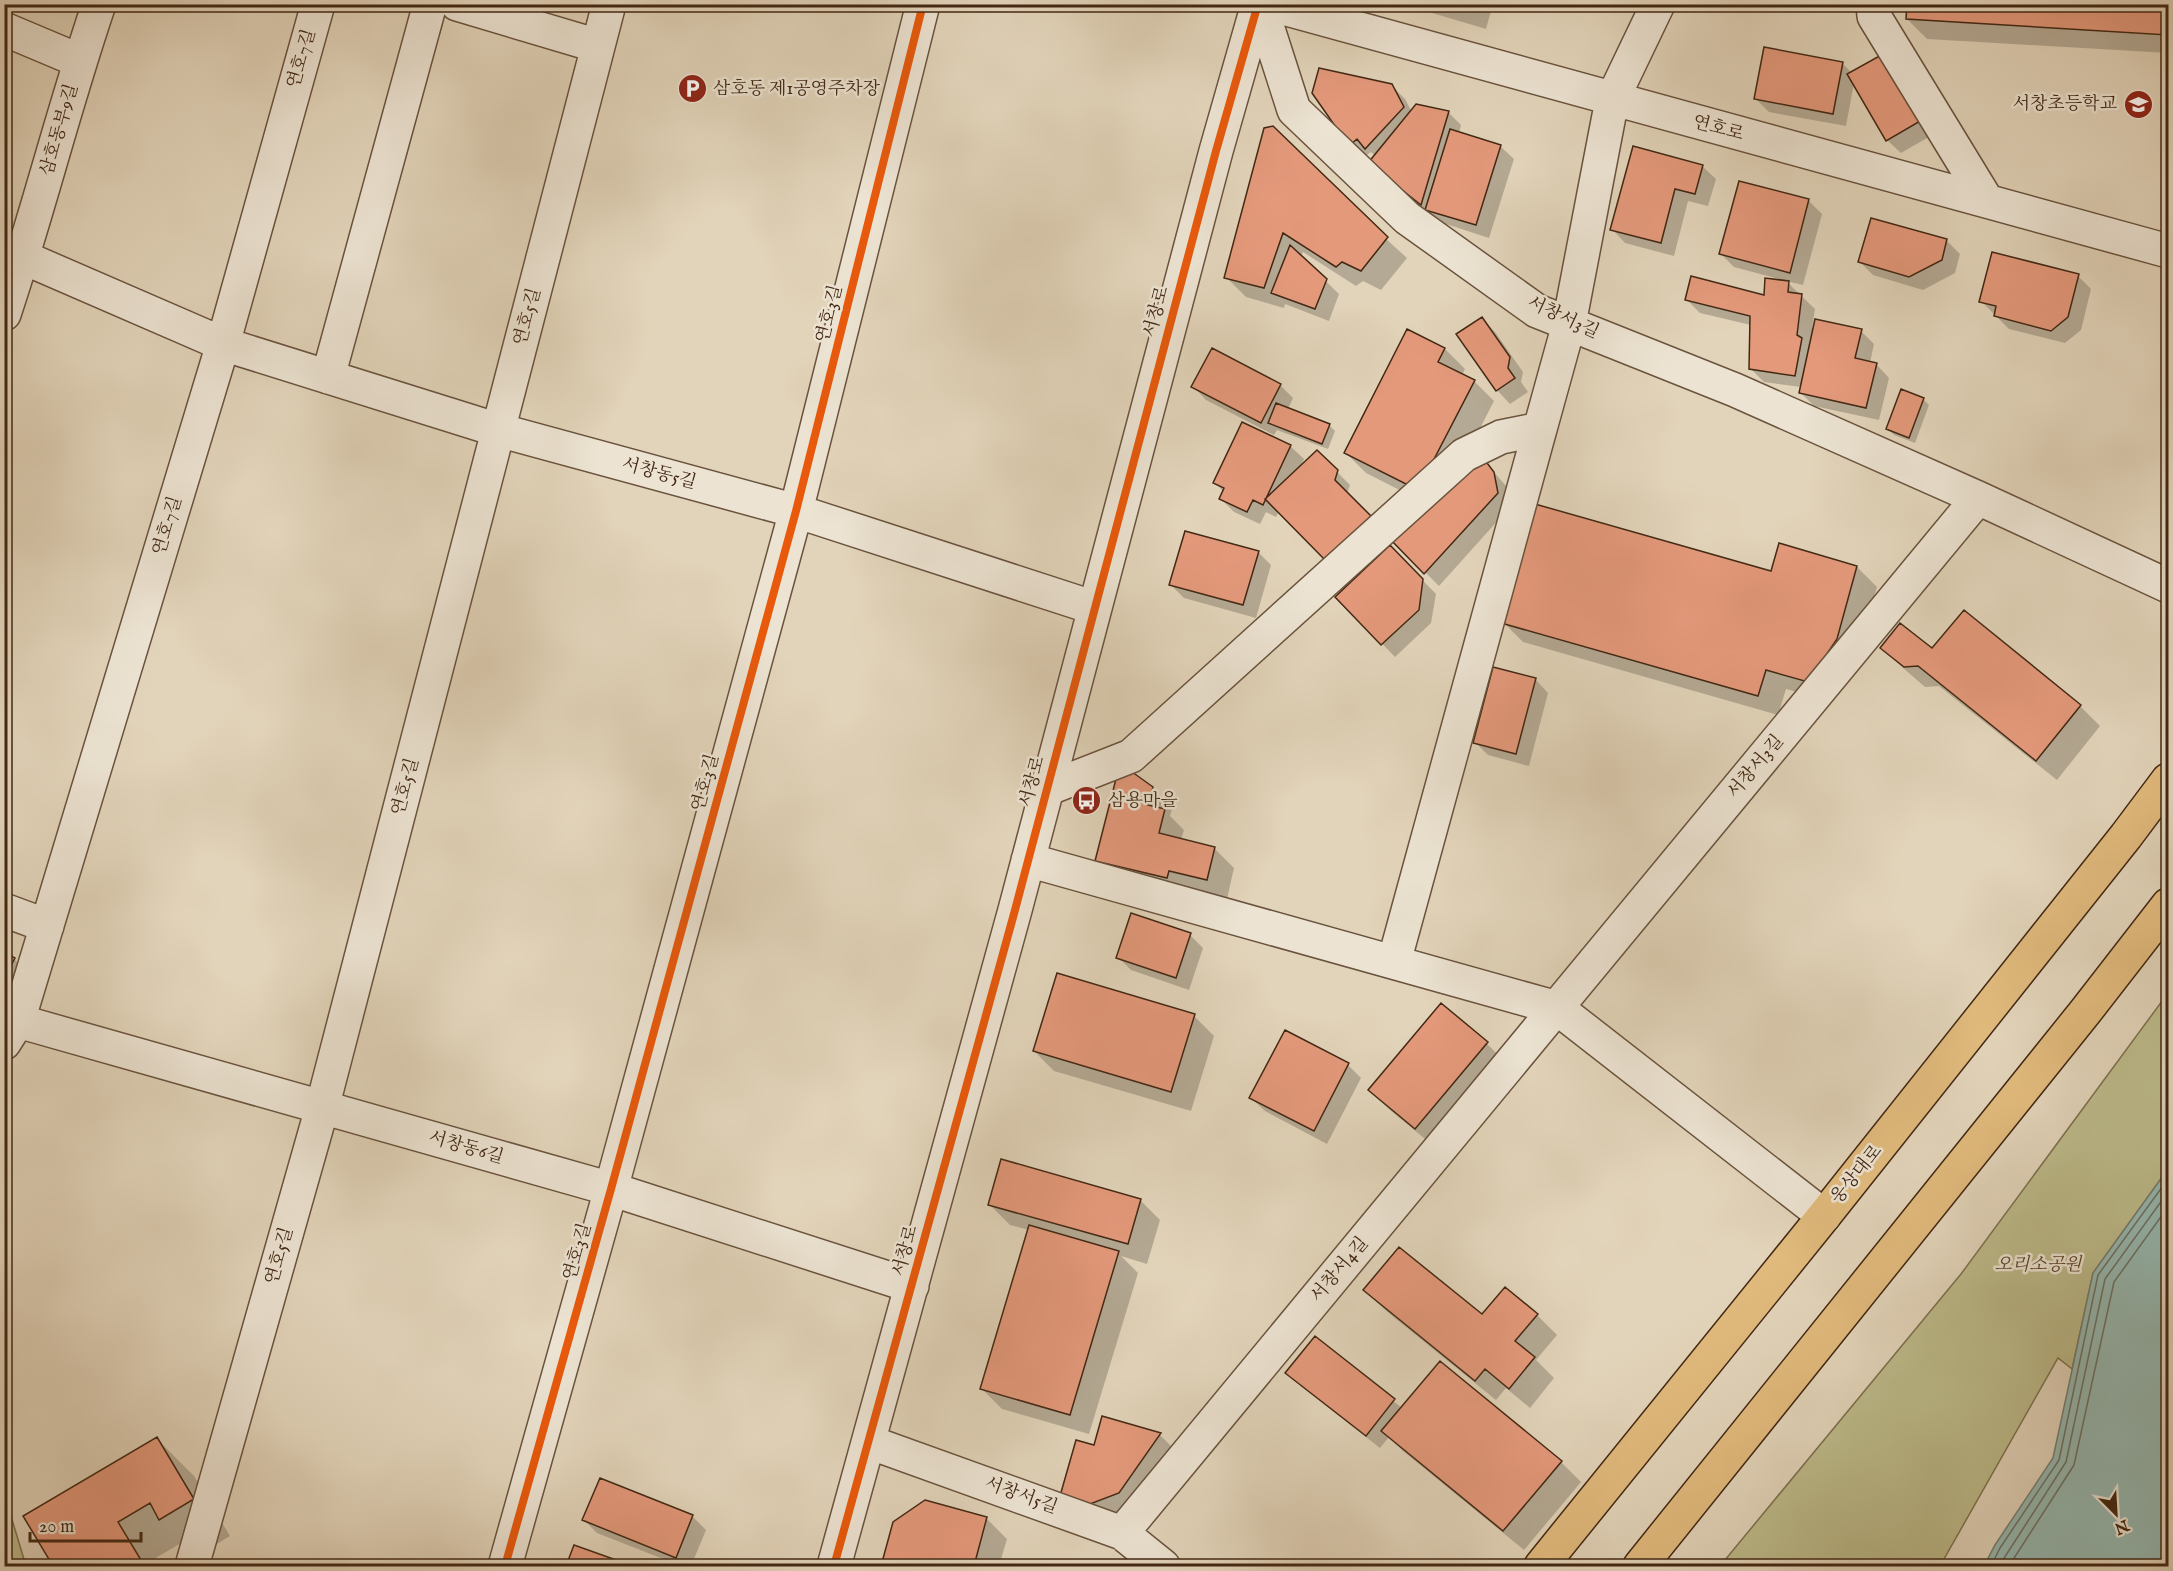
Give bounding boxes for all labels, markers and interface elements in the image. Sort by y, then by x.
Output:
street label: 연호7길 [283,27,321,91]
parking icon: 삼호동 제1공영주차장 [676,73,708,105]
place label: 삼호동 제1공영주차장 [713,78,881,101]
street label: 삼호동부9길 [36,81,84,179]
school or university icon: 서창초등학교 [2122,88,2154,120]
place label: 서창초등학교 [2013,93,2118,116]
street label: 연호로 [1690,111,1746,147]
street label: 연호3길 [812,283,848,345]
street label: 서창로 [1139,284,1175,340]
street label: 연호5길 [509,286,547,348]
street label: 서창서3길 [1524,291,1602,345]
street label: 서창동5길 [619,453,699,495]
street label: 연호7길 [148,494,188,558]
street label: 서창서3길 [1723,730,1789,804]
street label: 연호3길 [687,752,725,814]
street label: 서창로 [1015,754,1051,810]
street label: 연호5길 [387,756,425,818]
bus stop icon: 삼용마을 [1071,785,1103,817]
place label: 삼용마을 [1108,790,1178,813]
street label: 서창동6길 [426,1126,506,1170]
street label: 웅상대로 [1826,1141,1888,1209]
street label: 연호3길 [559,1221,597,1283]
street label: 서창로 [888,1223,924,1279]
street label: 연호5길 [261,1225,299,1287]
street label: 서창서4길 [1306,1233,1374,1307]
park label: 오리소공원 [1995,1254,2083,1277]
street label: 서창서5길 [981,1472,1061,1520]
north arrow [2086,1484,2146,1544]
scale bar [30,1505,141,1543]
text: N [2111,1514,2133,1538]
text: 20 m [39,1516,74,1539]

